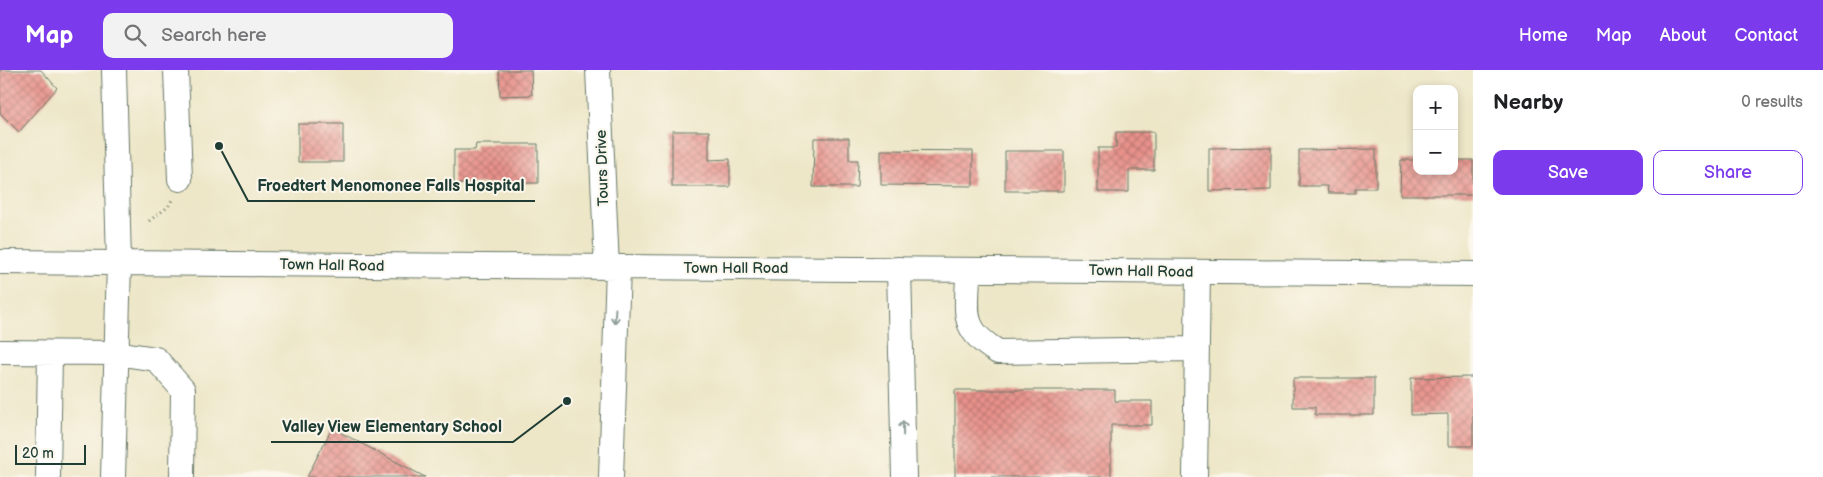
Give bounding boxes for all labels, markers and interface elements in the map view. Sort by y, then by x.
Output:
search box [103,13,453,58]
text: Map [25,21,73,50]
icon: search [121,21,149,49]
text: Search here [161,24,267,47]
text: Home [1519,25,1568,46]
text: Map [1596,25,1632,46]
text: About [1660,25,1707,46]
text: Contact [1735,25,1798,46]
map controls [1413,85,1458,175]
button: + [1413,85,1458,130]
text: Nearby [1493,90,1563,115]
text: 0 results [1741,93,1803,112]
street label: Tours Drive [592,129,613,206]
button: − [1413,130,1458,175]
button: Save [1493,150,1643,195]
button: Share [1653,150,1803,195]
callout: Froedtert Menomonee Falls Hospital [248,170,535,201]
text: Froedtert Menomonee Falls Hospital [257,177,525,196]
street label: Town Hall Road [279,255,385,276]
street label: Town Hall Road [684,259,788,278]
street label: Town Hall Road [1088,261,1194,282]
one-way arrow [611,307,620,323]
callout: Valley View Elementary School [271,411,513,442]
text: Valley View Elementary School [282,418,502,437]
one-way arrow [898,421,908,437]
scale bar [15,442,86,465]
text: 20 m [22,445,54,462]

